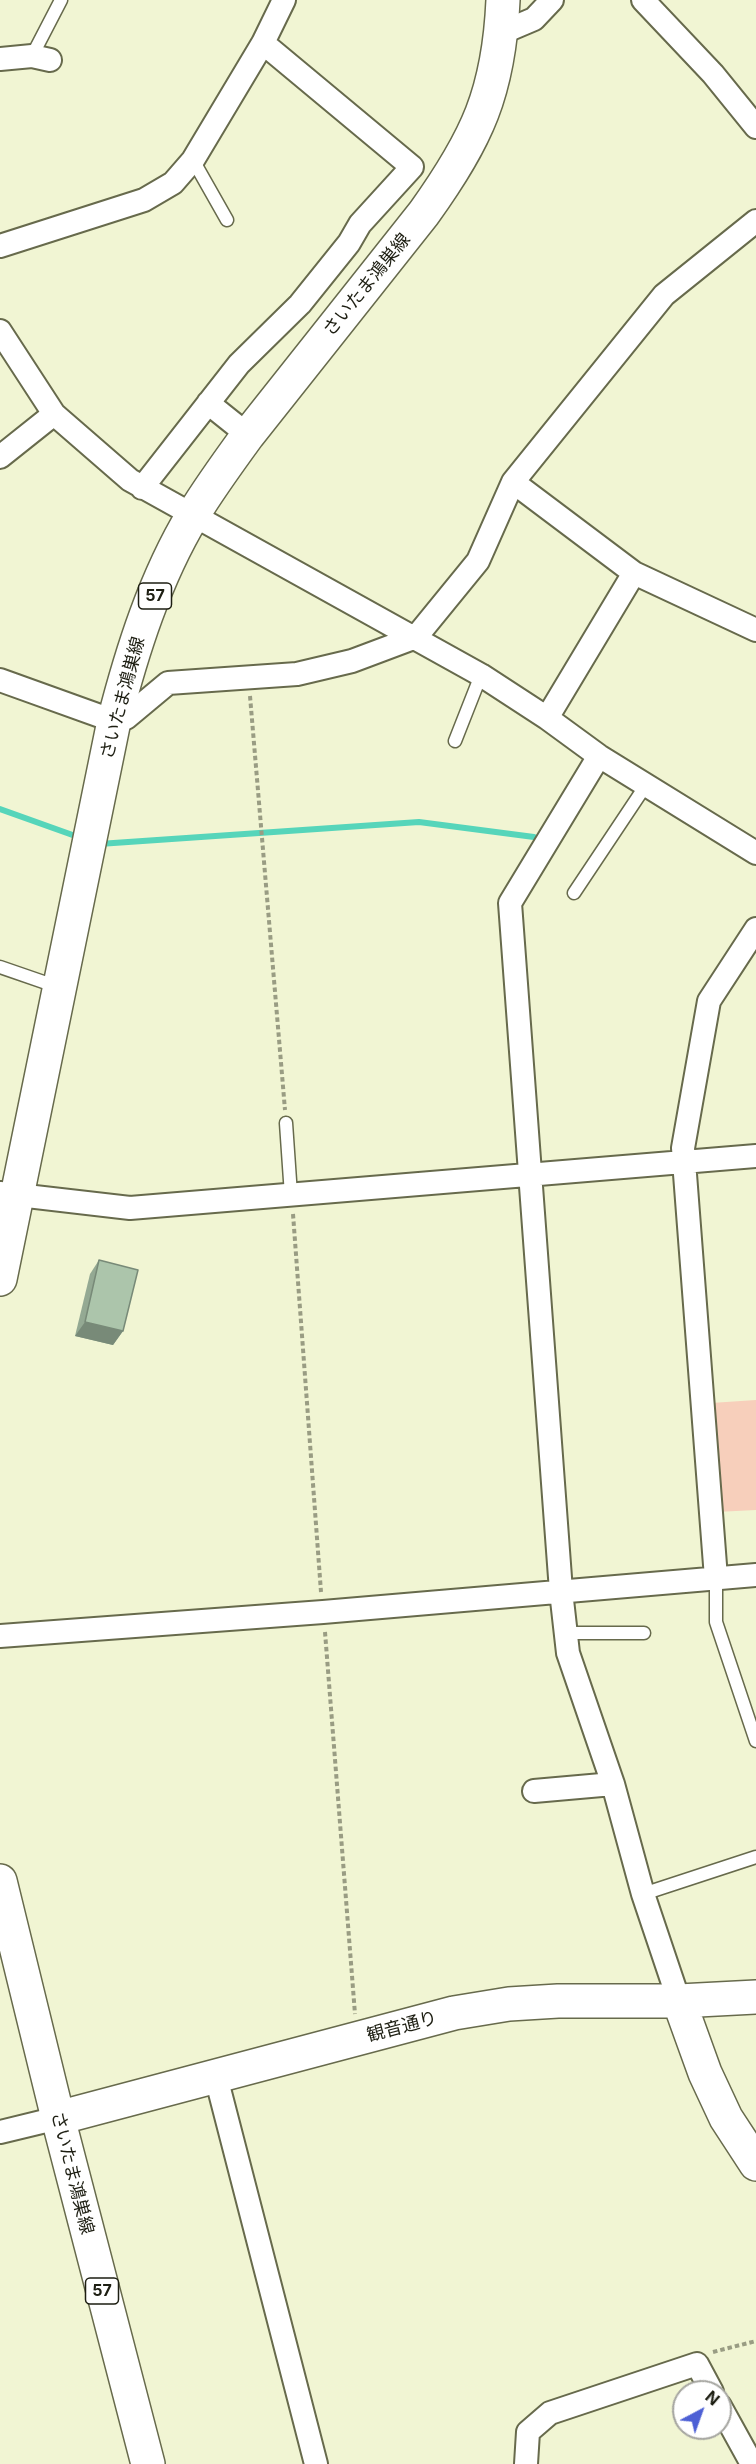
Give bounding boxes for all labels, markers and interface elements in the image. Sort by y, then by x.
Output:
street label: さいたま鴻巣線 [319,229,415,341]
road number: 57 [138,583,172,609]
street label: さいたま鴻巣線 [96,634,150,762]
street label: 観音通り [364,2007,440,2047]
street label: さいたま鴻巣線 [46,2109,98,2237]
road number: 57 [86,2278,118,2304]
north arrow [672,2380,732,2440]
text: N [701,2386,724,2409]

